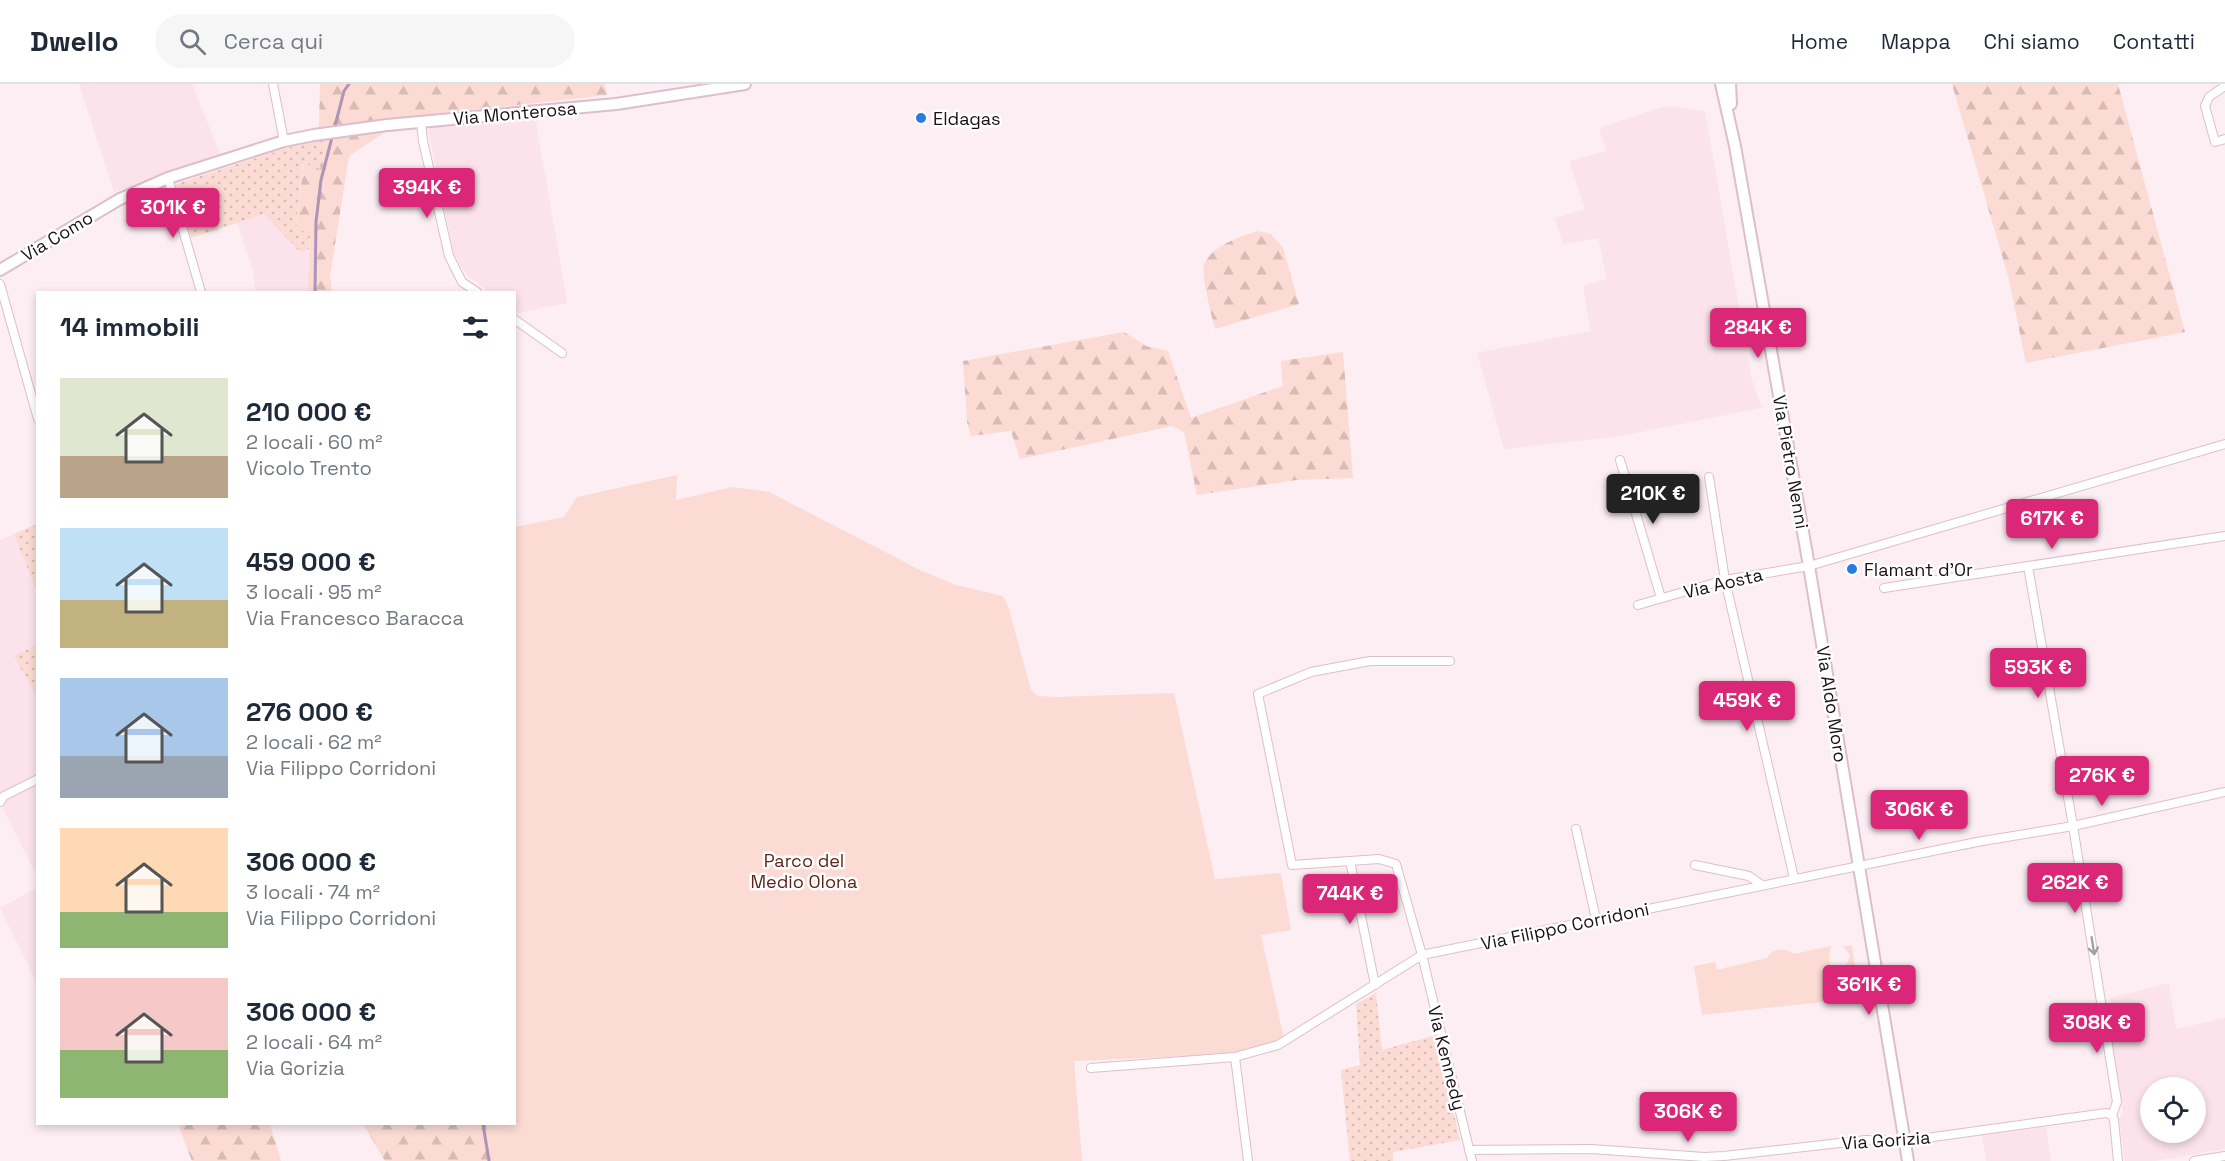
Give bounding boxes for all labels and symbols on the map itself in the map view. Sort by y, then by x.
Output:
street label: Via Monterosa [452,96,578,130]
place label: Eldagas [933,107,1001,130]
marker: Eldagas [914,111,928,125]
pin: 394K € [378,168,476,219]
pin: 301K € [124,188,222,239]
street label: Via Como [17,206,97,266]
pin: 284K € [1709,308,1807,359]
street label: Via Pietro Nenni [1768,393,1814,531]
pin: 210K € [1604,474,1702,525]
pin: 617K € [2003,499,2101,550]
place label: Flamant d'Or [1864,558,1973,581]
marker: Flamant d'Or [1845,562,1859,576]
street label: Via Aosta [1681,563,1765,603]
street label: Via Aldo Moro [1811,644,1853,764]
pin: 593K € [1989,648,2087,699]
pin: 459K € [1698,681,1796,732]
pin: 276K € [2053,756,2151,807]
pin: 306K € [1870,790,1968,841]
park label: Parco del Medio Olona [751,849,857,893]
pin: 262K € [2026,863,2124,914]
pin: 744K € [1301,874,1399,925]
street label: Via Filippo Corridoni [1479,897,1651,955]
one-way arrow [2087,936,2098,956]
pin: 361K € [1820,965,1918,1016]
street label: Via Kennedy [1423,1003,1471,1113]
pin: 308K € [2048,1003,2146,1054]
pin: 306K € [1639,1092,1737,1143]
street label: Via Gorizia [1841,1125,1931,1155]

